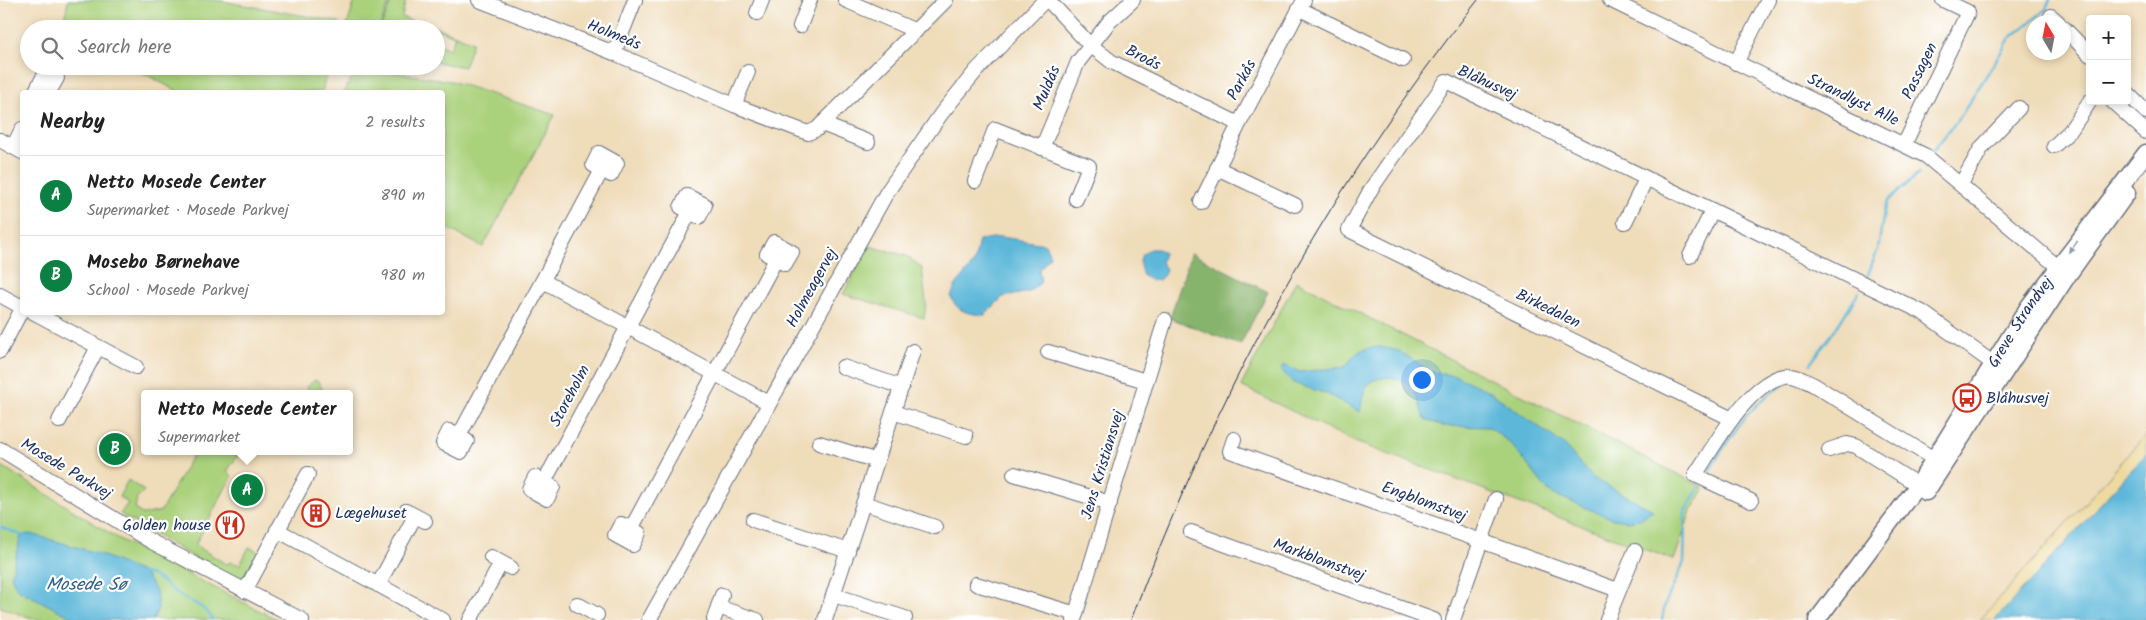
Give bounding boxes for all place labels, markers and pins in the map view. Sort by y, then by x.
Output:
bus stop icon: Blåhusvej [1952,383,1982,413]
place label: Blåhusvej [1986,386,2050,411]
pin: B [99,430,131,468]
pin: A [231,471,263,509]
building icon: Lægehuset [301,498,331,528]
place label: Lægehuset [335,501,408,526]
restaurant icon: Golden house [215,510,245,540]
place label: Golden house [122,513,211,538]

